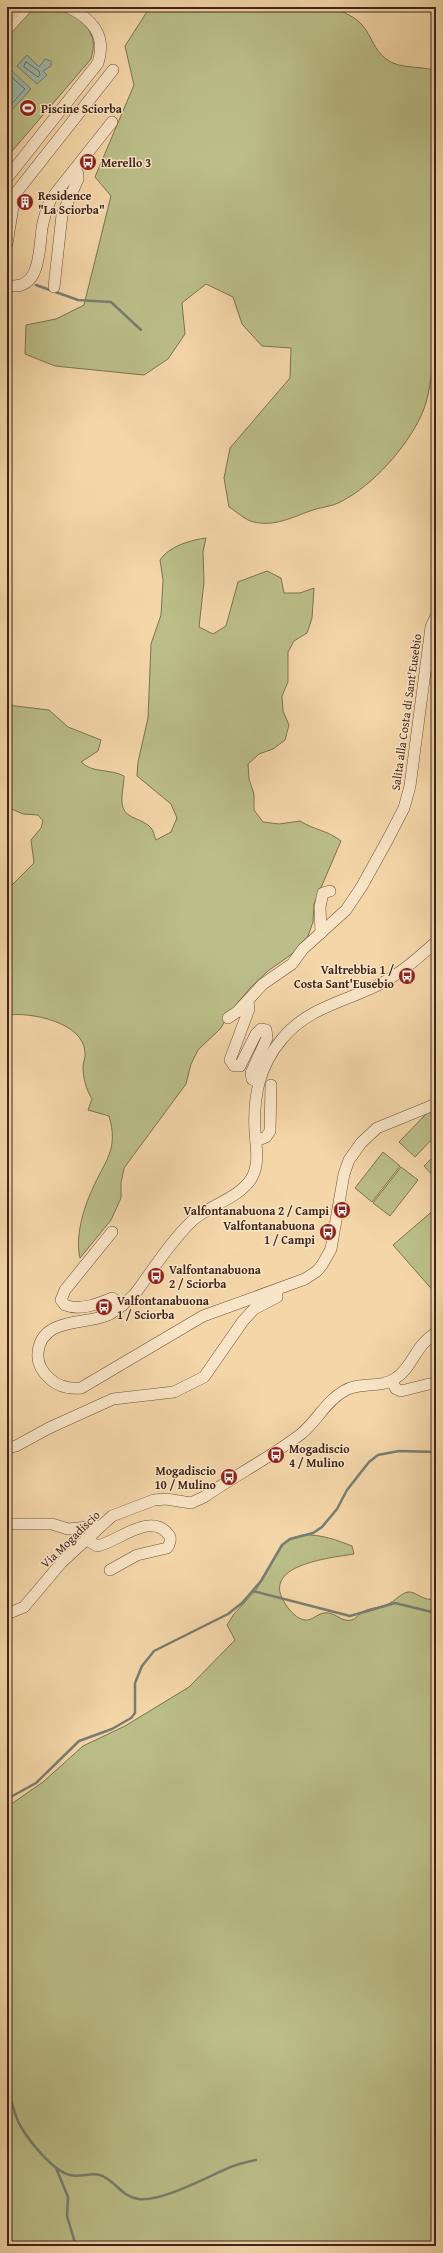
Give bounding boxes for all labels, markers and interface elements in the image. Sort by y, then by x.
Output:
sports icon: Piscine Sciorba [18,98,38,118]
place label: Piscine Sciorba [41,100,123,117]
bus stop icon: Merello 3 [78,152,98,172]
place label: Merello 3 [101,154,151,171]
place label: Residence "La Sciorba" [38,187,105,218]
building icon: Residence "La Sciorba" [15,192,35,212]
street label: Salita alla Costa di Sant'Eusebio [387,632,425,792]
place label: Valtrebbia 1 / Costa Sant'Eusebio [294,961,395,992]
bus stop icon: Valtrebbia 1 / Costa Sant'Eusebio [397,966,417,986]
bus stop icon: Valfontanabuona 2 / Campi [332,1200,352,1220]
place label: Valfontanabuona 2 / Campi [183,1202,329,1219]
place label: Valfontanabuona 1 / Campi [223,1217,316,1248]
bus stop icon: Valfontanabuona 1 / Campi [318,1222,338,1242]
place label: Valfontanabuona 2 / Sciorba [169,1261,262,1292]
bus stop icon: Valfontanabuona 2 / Sciorba [146,1266,166,1286]
place label: Valfontanabuona 1 / Sciorba [117,1292,210,1323]
bus stop icon: Valfontanabuona 1 / Sciorba [94,1297,114,1317]
place label: Mogadiscio 4 / Mulino [289,1440,350,1471]
bus stop icon: Mogadiscio 4 / Mulino [266,1445,286,1465]
place label: Mogadiscio 10 / Mulino [154,1462,217,1493]
bus stop icon: Mogadiscio 10 / Mulino [219,1467,239,1487]
street label: Via Mogadiscio [37,1506,103,1572]

